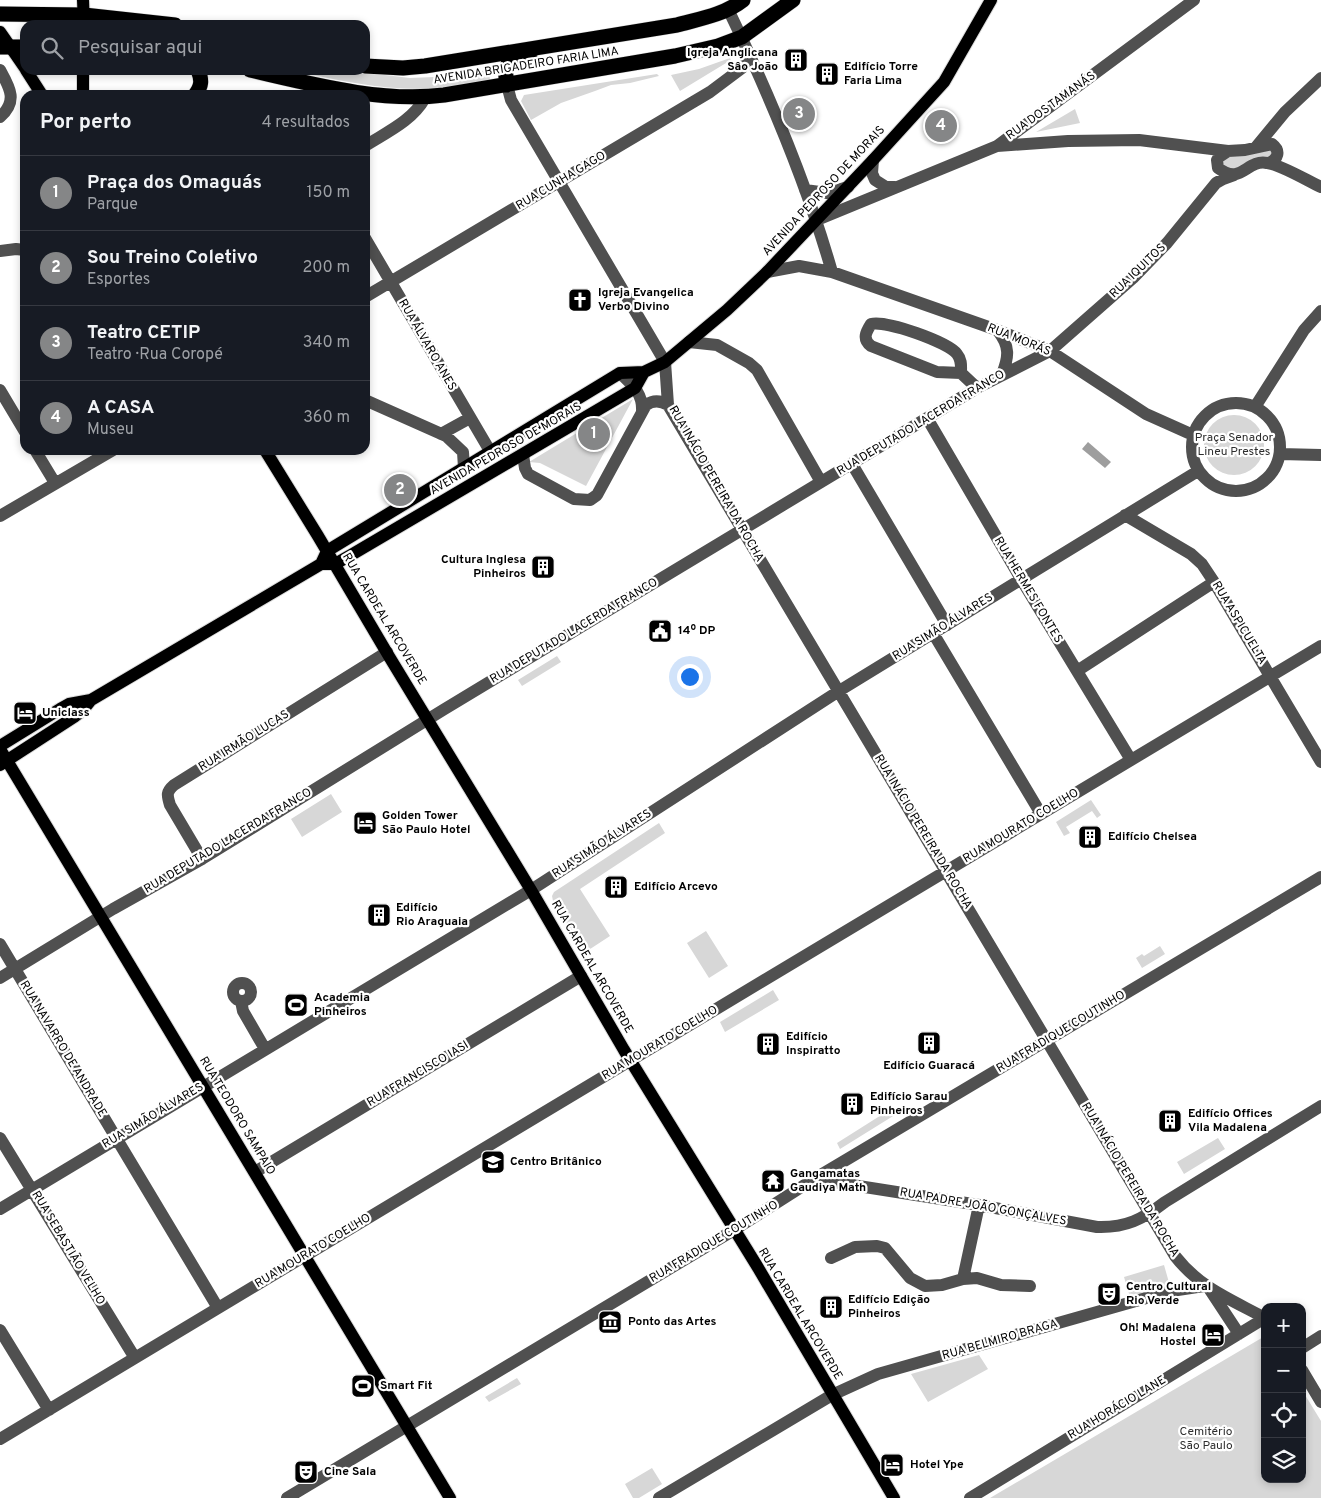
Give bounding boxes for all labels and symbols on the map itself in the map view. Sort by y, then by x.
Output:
street label: AVENIDA BRIGADEIRO FARIA LIMA [432,43,620,89]
place label: Igreja Anglicana Sâo João [687,45,778,75]
building icon: Igreja Anglicana Sâo João [783,47,809,73]
place label: Edifício Torre Faria Lima [844,59,918,89]
building icon: Edifício Torre Faria Lima [814,61,840,87]
street label: RUA DOS TAMANÁS [1003,68,1099,144]
pin: 3 [783,95,815,133]
pin: 4 [925,107,957,145]
street label: AVENIDA PEDROSO DE MORAIS [759,122,889,260]
street label: RUA CUNHA GAGO [513,148,609,214]
street label: RUA IQUITOS [1106,240,1170,302]
place label: Igreja Evangelica Verbo Divino [598,285,694,315]
church icon: Igreja Evangelica Verbo Divino [567,287,593,313]
street label: RUA ÁLVARO ANES [394,296,460,394]
street label: RUA MORÁS [985,320,1053,360]
street label: RUA DEPUTADO LACERDA FRANCO [834,366,1008,480]
street label: AVENIDA PEDROSO DE MORAIS [427,399,585,499]
street label: RUA INÁCIO PEREIRA DA ROCHA [665,403,767,565]
pin: 1 [578,415,610,453]
park label: Praça Senador Lineu Prestes [1195,430,1274,460]
pin: 2 [384,471,416,509]
street label: RUA HERMES FONTES [990,534,1066,646]
street label: RUA CARDEAL ARCOVERDE [338,550,430,688]
place label: Cultura Inglesa Pinheiros [441,552,526,582]
building icon: Cultura Inglesa Pinheiros [530,554,556,580]
street label: RUA DEPUTADO LACERDA FRANCO [487,574,661,688]
street label: RUA ASPICUELTA [1208,578,1270,668]
street label: RUA SIMÃO ÁLVARES [890,590,996,664]
public building icon: 14º DP [647,618,673,644]
place label: 14º DP [678,623,716,639]
your location [677,664,703,690]
hotel icon: Uniclass [12,700,38,726]
place label: Uniclass [42,705,90,721]
street label: RUA IRMÃO LUCAS [196,707,292,775]
street label: RUA INÁCIO PEREIRA DA ROCHA [870,752,976,912]
street label: RUA DEPUTADO LACERDA FRANCO [141,784,315,898]
street label: RUA MOURATO COELHO [960,785,1082,867]
street label: RUA SIMÃO ÁLVARES [549,806,655,882]
place label: Golden Tower São Paulo Hotel [382,808,470,838]
hotel icon: Golden Tower São Paulo Hotel [352,810,378,836]
building icon: Edifício Chelsea [1077,824,1103,850]
place label: Edifício Chelsea [1108,829,1197,845]
building icon: Edifício Arcevo [603,874,629,900]
place label: Edifício Arcevo [634,879,718,895]
street label: RUA CARDEAL ARCOVERDE [547,898,637,1036]
place label: Edifício Rio Araguaia [396,900,468,930]
building icon: Edifício Rio Araguaia [366,902,392,928]
street label: RUA NAVARRO DE ANDRADE [16,978,110,1120]
street label: RUA FRADIQUE COUTINHO [994,987,1128,1077]
place label: Academia Pinheiros [314,990,370,1020]
sports icon: Academia Pinheiros [283,992,309,1018]
street label: RUA MOURATO COELHO [599,1002,721,1084]
place label: Edifício Inspiratto [786,1029,841,1059]
building icon: Edifício Guaracá [916,1030,942,1056]
building icon: Edifício Inspiratto [755,1031,781,1057]
street label: RUA FRANCISCO IASI [364,1037,472,1111]
street label: RUA TEODORO SAMPAIO [195,1054,279,1178]
place label: Edifício Guaracá [883,1058,975,1074]
street label: RUA SIMÃO ÁLVARES [99,1079,207,1153]
place label: Edifício Sarau Pinheiros [870,1089,948,1119]
building icon: Edifício Sarau Pinheiros [839,1091,865,1117]
street label: RUA INÁCIO PEREIRA DA ROCHA [1077,1100,1183,1260]
place label: Edifício Offices Vila Madalena [1188,1106,1273,1136]
building icon: Edifício Offices Vila Madalena [1157,1108,1183,1134]
school or university icon: Centro Britânico [480,1149,506,1175]
place label: Centro Britânico [510,1154,602,1170]
place label: Gangamatas Gaudiya Math [790,1166,866,1196]
temple icon: Gangamatas Gaudiya Math [760,1168,786,1194]
street label: RUA PADRE JOÃO GONÇALVES [898,1184,1068,1230]
street label: RUA SEBASTIÃO VELHO [28,1188,108,1308]
street label: RUA FRADIQUE COUTINHO [647,1197,781,1287]
street label: RUA MOURATO COELHO [252,1210,374,1292]
street label: RUA CARDEAL ARCOVERDE [754,1245,846,1383]
place label: Centro Cultural Rio Verde [1126,1279,1211,1309]
theatre icon: Centro Cultural Rio Verde [1096,1281,1122,1307]
place label: Edifício Edição Pinheiros [848,1292,930,1322]
building icon: Edifício Edição Pinheiros [818,1294,844,1320]
museum icon: Ponto das Artes [597,1309,623,1335]
place label: Ponto das Artes [628,1314,716,1330]
street label: RUA BELMIRO BRAGA [940,1316,1060,1364]
place label: Oh! Madalena Hostel [1120,1320,1196,1350]
hotel icon: Oh! Madalena Hostel [1200,1322,1226,1348]
street label: RUA HORÁCIO LANE [1065,1372,1169,1444]
sports icon: Smart Fit [350,1373,376,1399]
place label: Smart Fit [380,1378,433,1394]
park label: Cemitério São Paulo [1179,1424,1233,1454]
hotel icon: Hotel Ype [879,1452,905,1478]
place label: Hotel Ype [910,1457,964,1473]
theatre icon: Cine Sala [293,1459,319,1485]
place label: Cine Sala [324,1464,376,1480]

